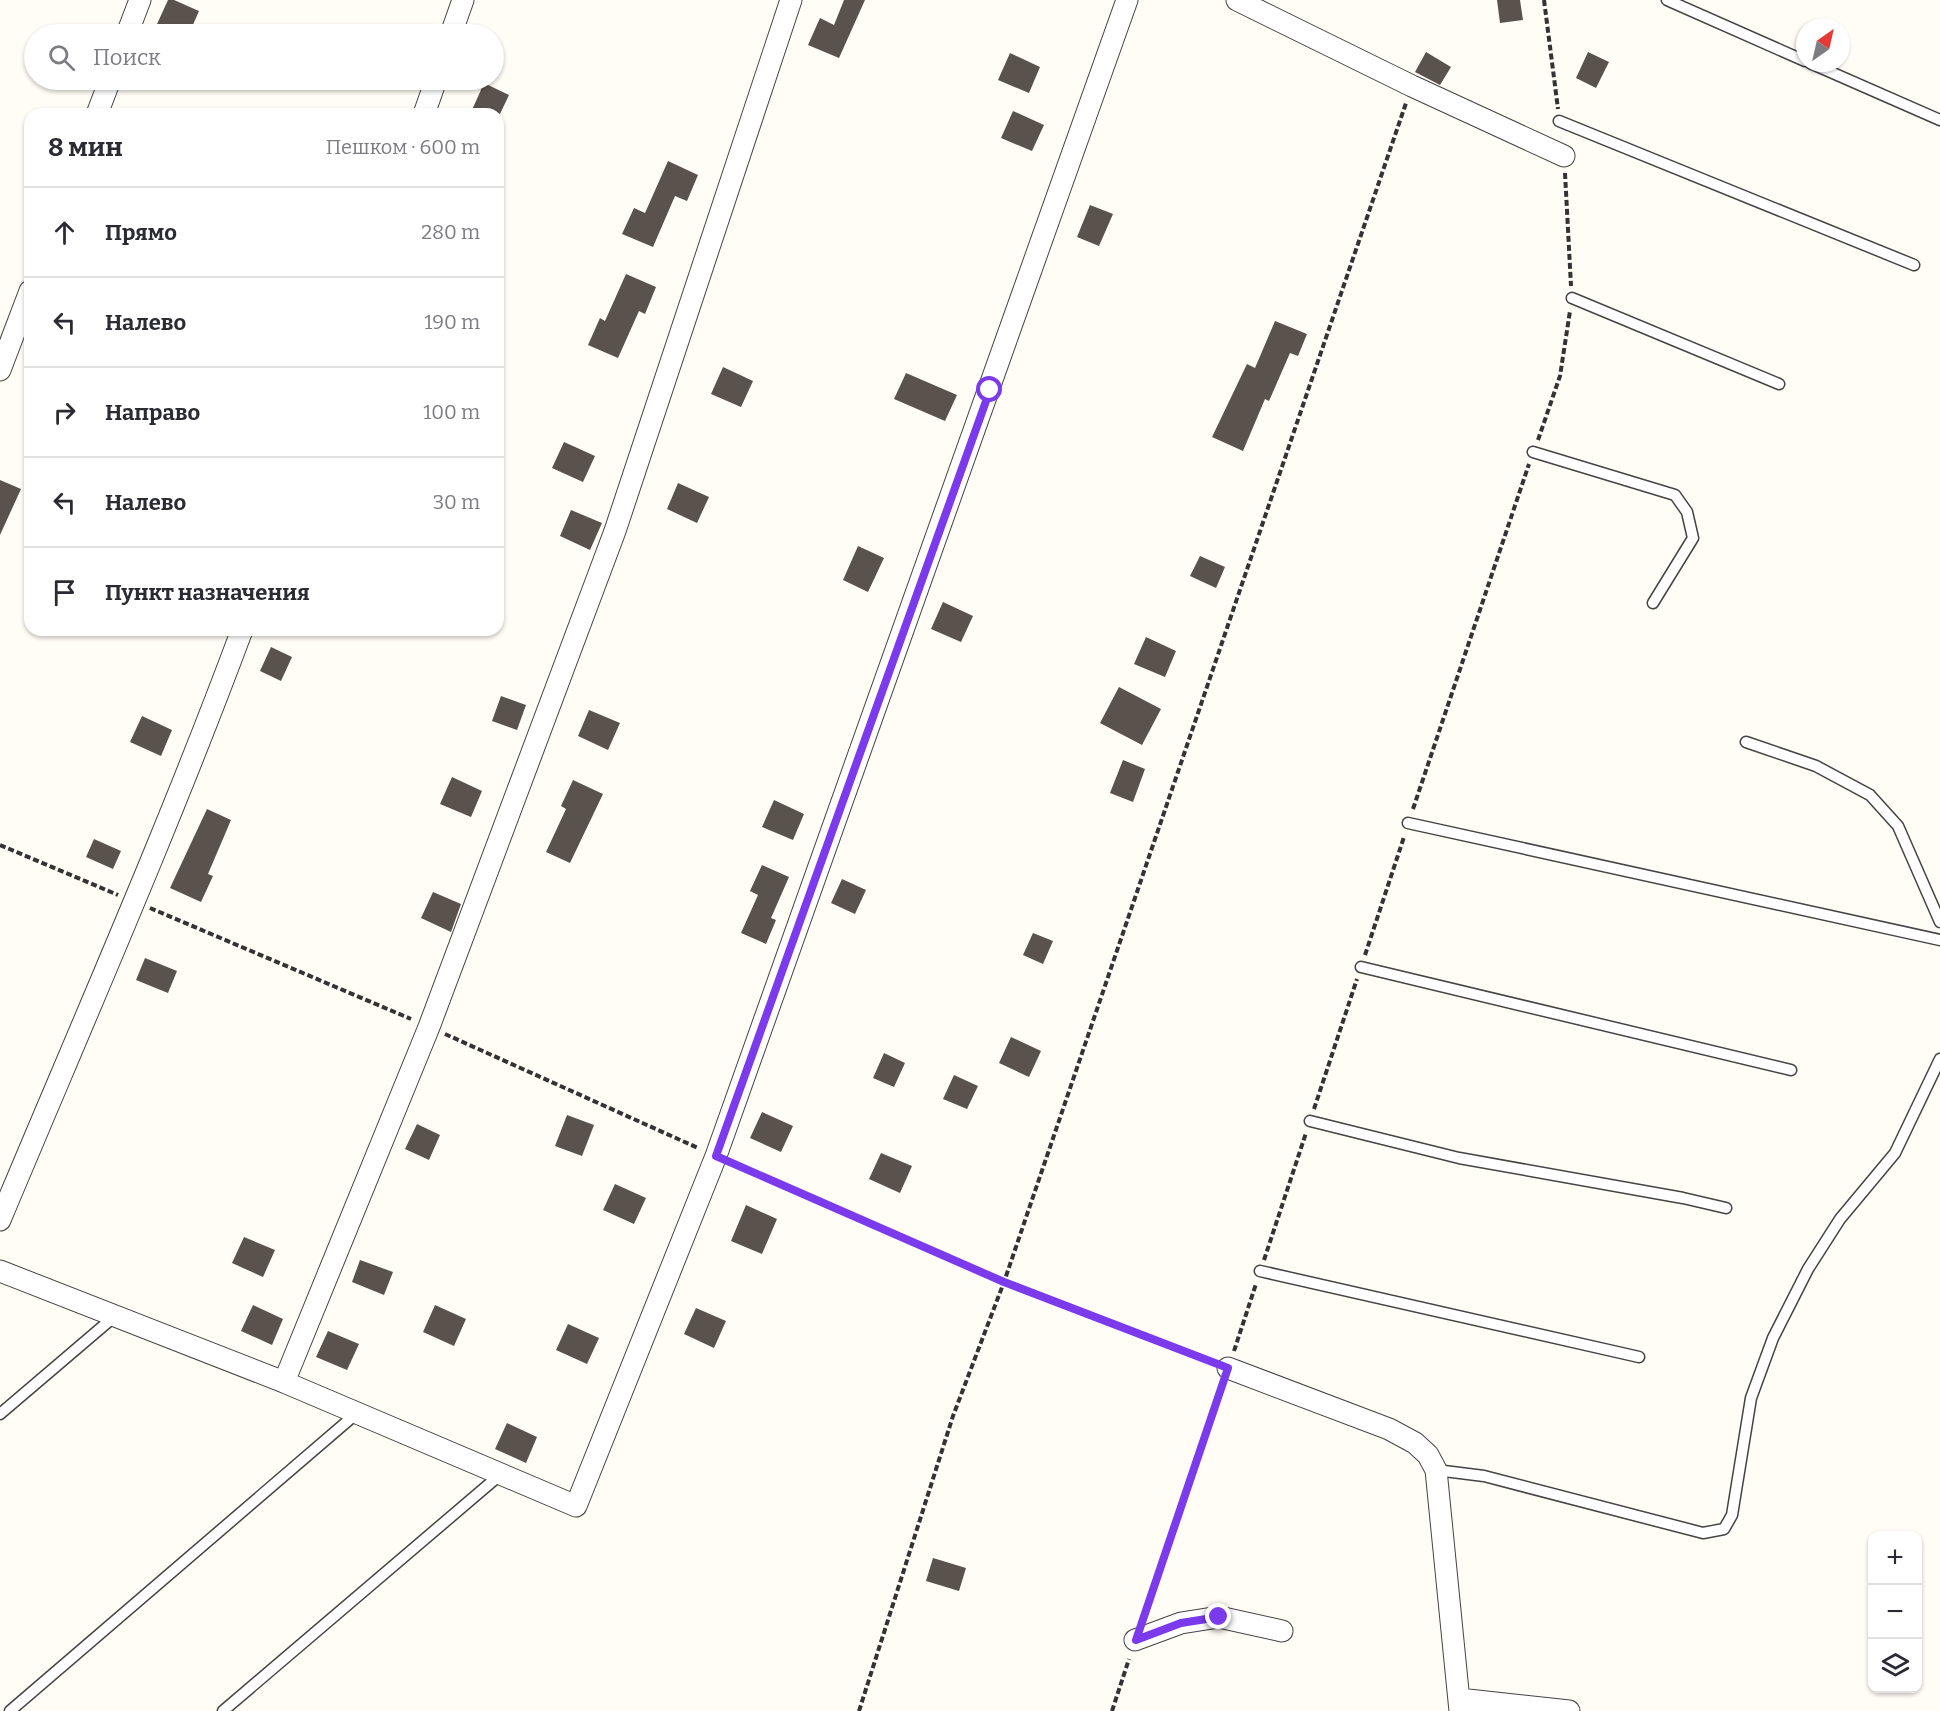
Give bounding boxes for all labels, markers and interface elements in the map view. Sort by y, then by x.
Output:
north arrow [1796,18,1850,72]
search box [24,24,504,90]
icon: search [45,41,78,74]
text: Поиск [93,44,161,71]
text: 8 мин [48,132,123,163]
text: Пешком · 600 m [326,135,480,159]
icon: ahead [48,216,81,249]
text: Прямо [105,219,177,246]
text: 280 m [421,220,480,244]
icon: left [48,306,81,339]
text: Налево [105,309,186,336]
text: 190 m [424,310,480,334]
route start [976,376,1002,402]
icon: right [48,396,81,429]
text: Направо [105,399,200,426]
text: 100 m [423,400,480,424]
icon: left [48,486,81,519]
text: Налево [105,489,186,516]
text: 30 m [433,490,480,514]
icon: arrive [48,576,81,609]
text: Пункт назначения [105,579,310,606]
map controls [1868,1531,1922,1693]
button: + [1868,1531,1922,1585]
button: − [1868,1585,1922,1639]
route end [1205,1603,1231,1629]
button: layers [1868,1639,1922,1693]

